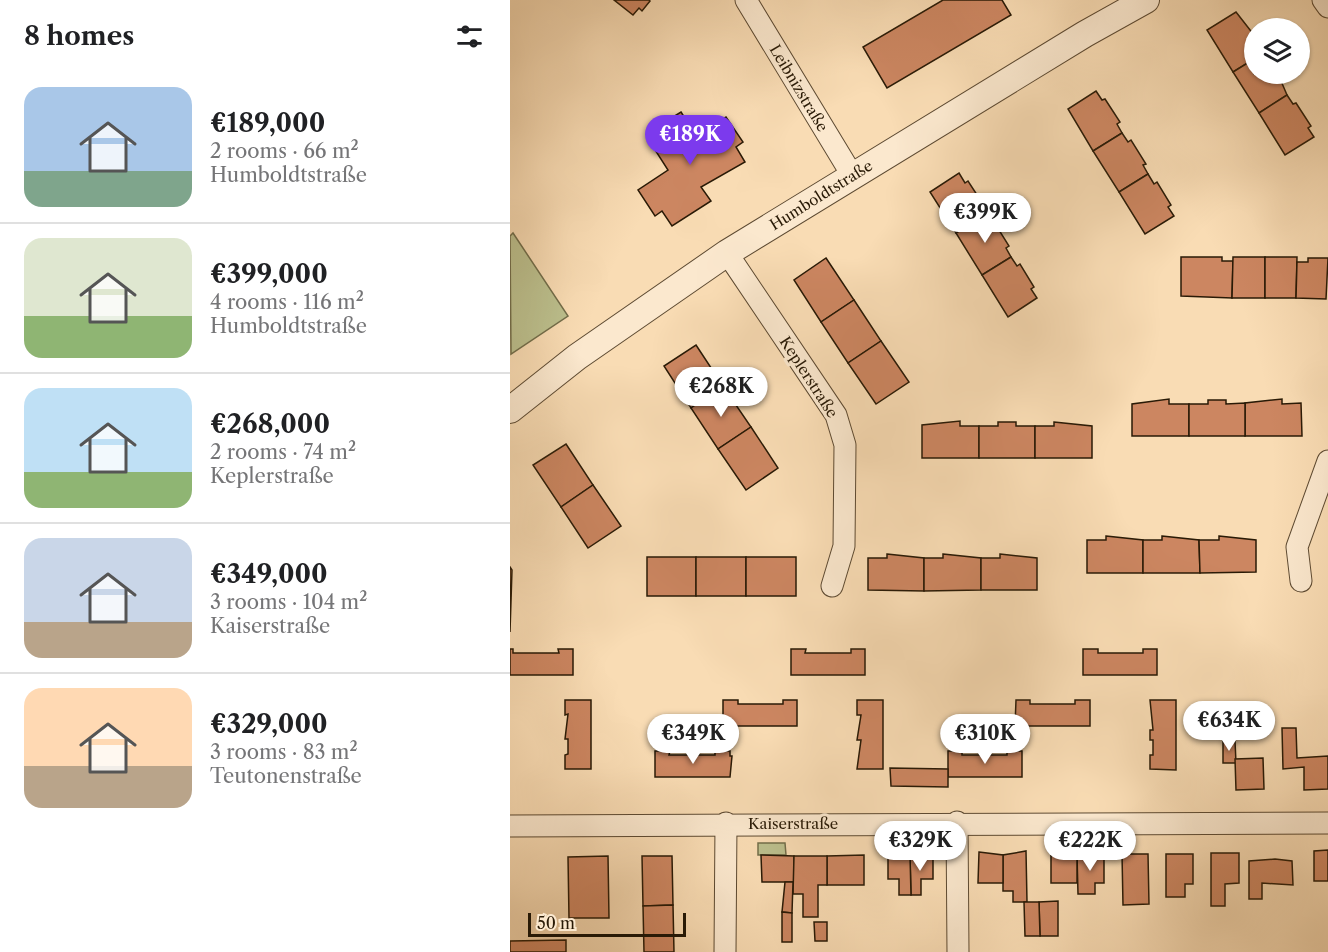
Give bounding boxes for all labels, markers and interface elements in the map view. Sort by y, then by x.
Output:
map controls [1244,18,1310,84]
button: layers [1244,18,1310,84]
text: 8 homes [24,20,134,52]
icon: filters [453,20,486,53]
street label: Leibnizstraße [766,41,832,135]
text: €189,000 [210,107,325,139]
icon: home [72,111,144,183]
pin: €189K [648,115,732,166]
text: €189K [659,122,721,146]
text: 2 rooms · 66 m² [210,139,359,163]
street label: Humboldtstraße [766,156,876,234]
text: Humboldtstraße [210,163,367,187]
pin: €399K [943,193,1027,244]
text: €399K [953,200,1017,224]
text: €399,000 [210,258,328,290]
icon: home [72,262,144,334]
text: 4 rooms · 116 m² [210,290,364,314]
text: Humboldtstraße [210,314,367,338]
street label: Keplerstraße [776,333,842,421]
pin: €268K [679,367,763,418]
text: €268K [689,374,753,398]
text: €268,000 [210,408,330,440]
icon: home [72,412,144,484]
text: 2 rooms · 74 m² [210,440,356,464]
text: Keplerstraße [210,464,334,488]
text: €349,000 [210,558,328,590]
icon: home [72,562,144,634]
text: 3 rooms · 104 m² [210,590,367,614]
text: Kaiserstraße [210,614,330,638]
pin: €634K [1187,701,1271,752]
text: €329,000 [210,708,328,740]
text: €634K [1197,708,1261,732]
icon: home [72,712,144,784]
pin: €349K [651,714,735,765]
pin: €310K [943,714,1027,765]
text: €349K [661,721,725,745]
text: €310K [954,721,1016,745]
text: 3 rooms · 83 m² [210,740,358,764]
text: Teutonenstraße [210,764,362,788]
street label: Kaiserstraße [748,814,838,833]
pin: €329K [878,821,962,872]
pin: €222K [1048,821,1132,872]
text: €329K [888,828,952,852]
text: €222K [1058,828,1122,852]
scale bar [528,910,686,938]
text: 50 m [537,913,575,933]

